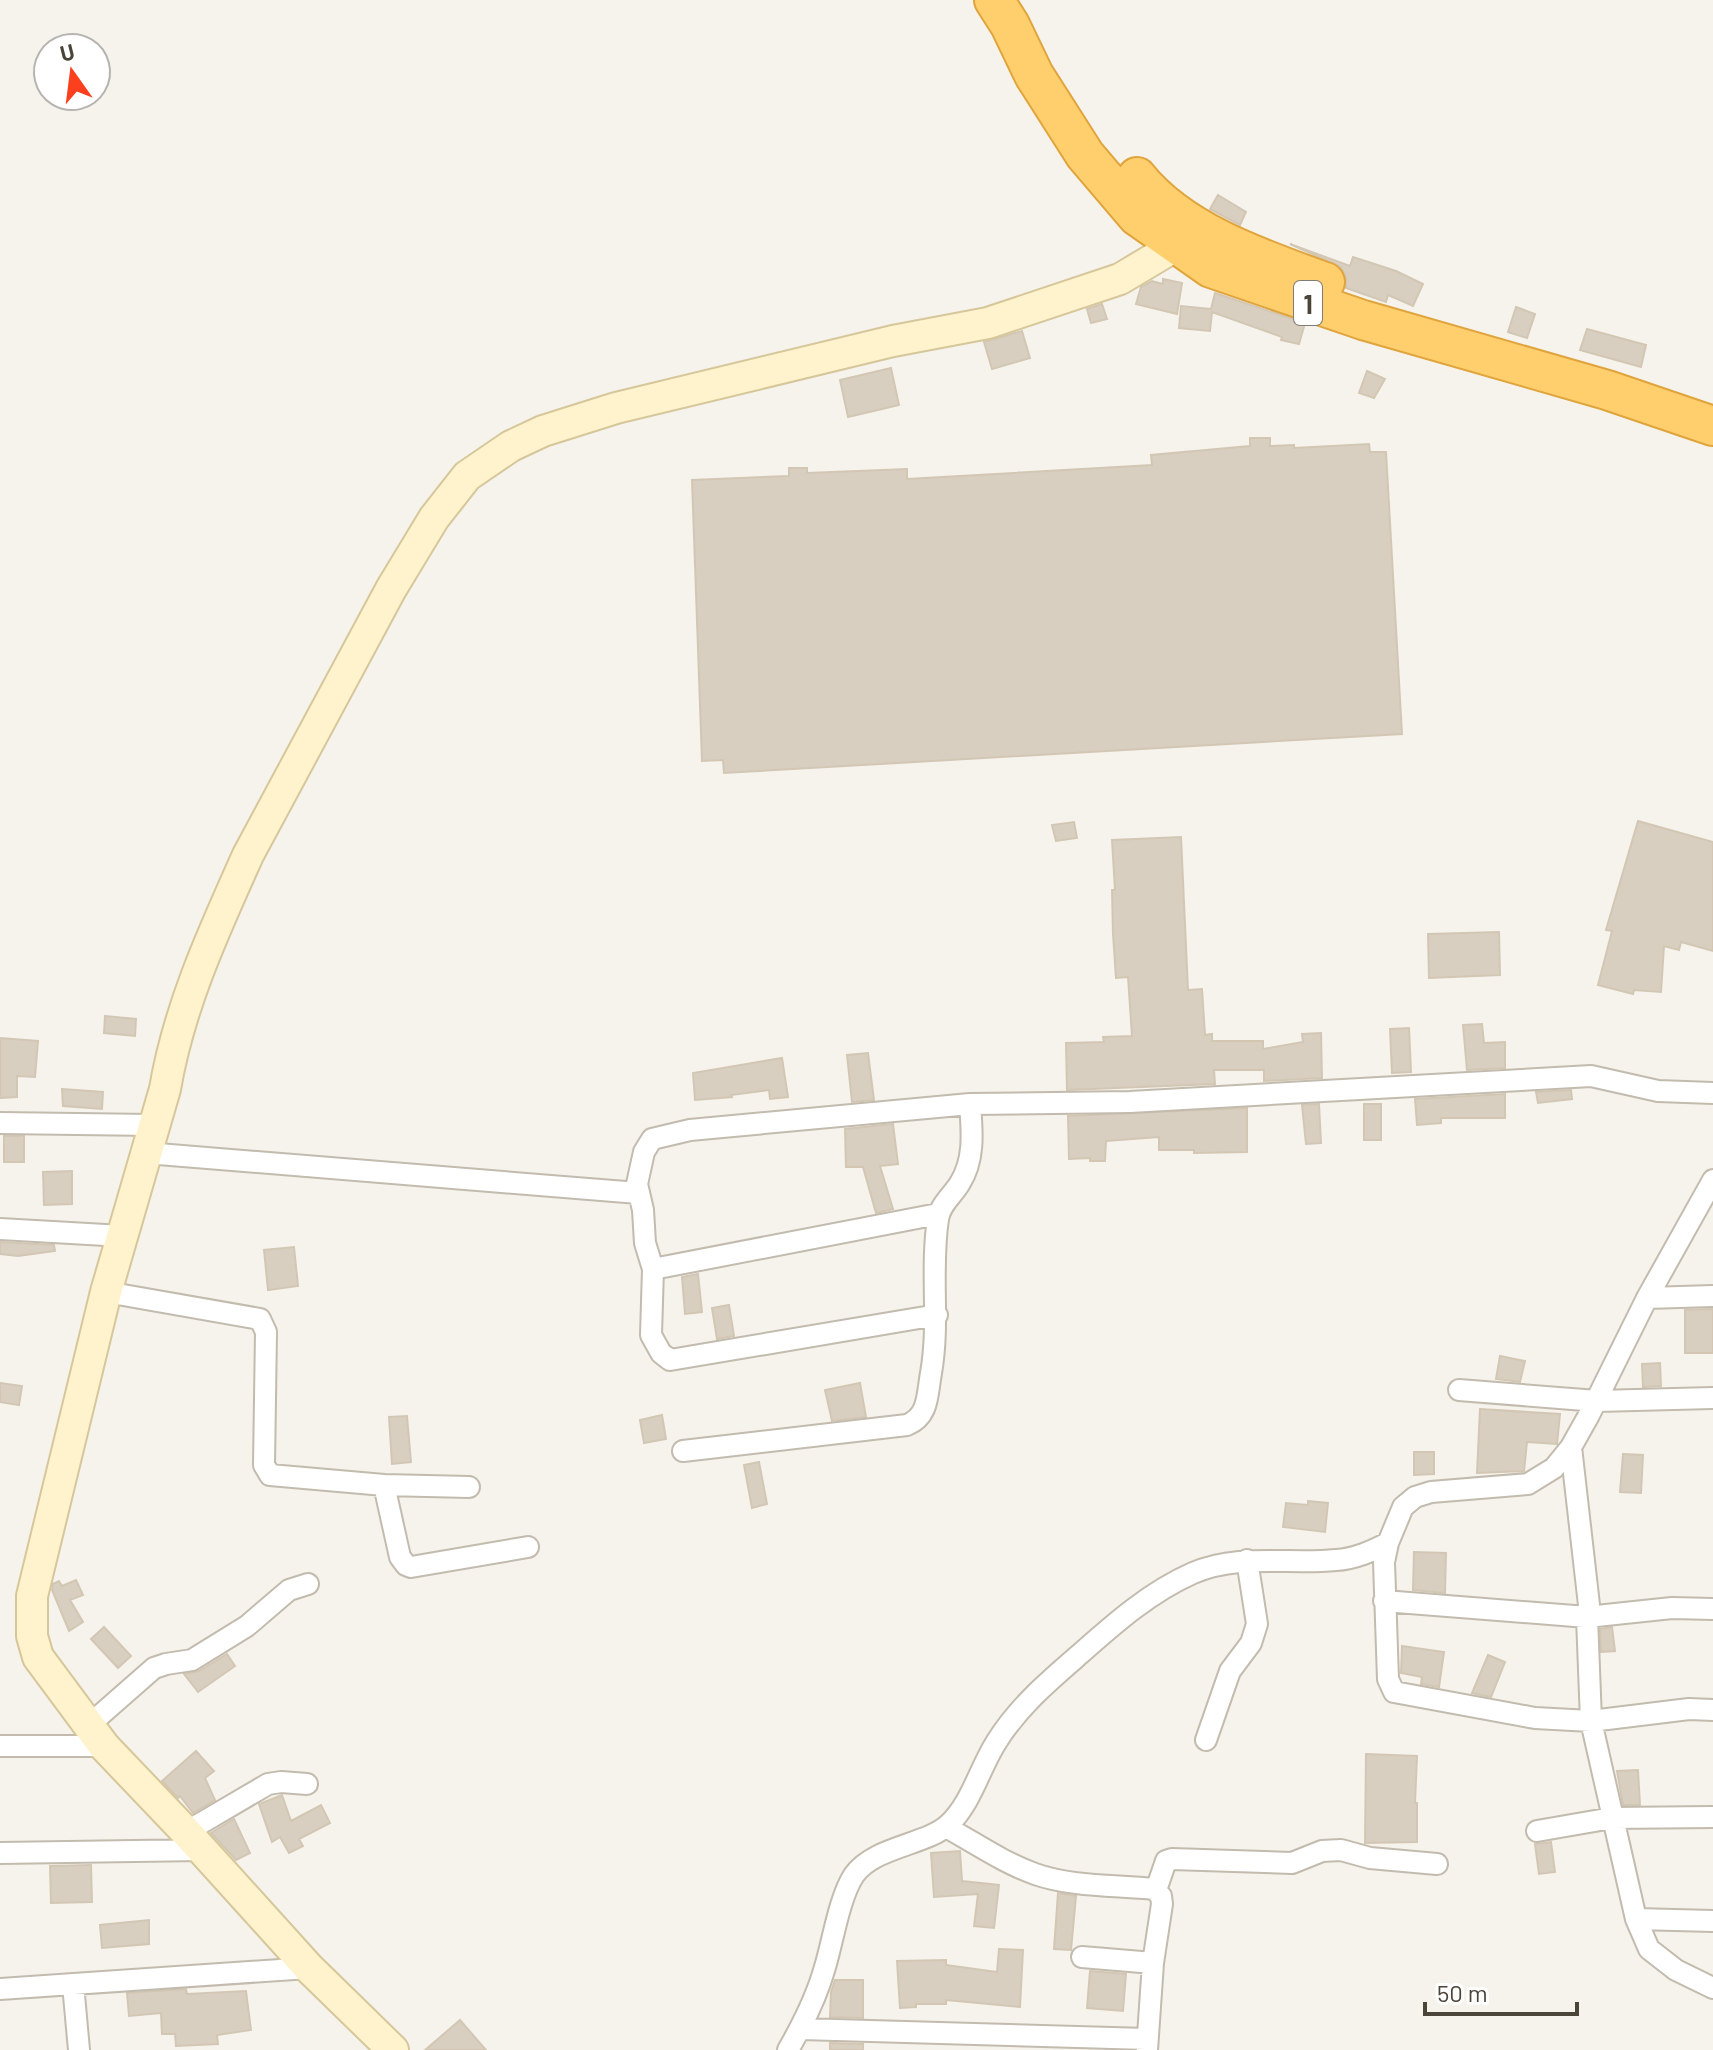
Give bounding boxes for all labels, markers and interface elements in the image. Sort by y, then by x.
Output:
north arrow [32,32,112,112]
text: U [57,37,77,66]
road number: 1 [1294,281,1322,325]
scale bar [1425,1966,1577,2016]
text: 50 m [1437,1978,1488,2007]

